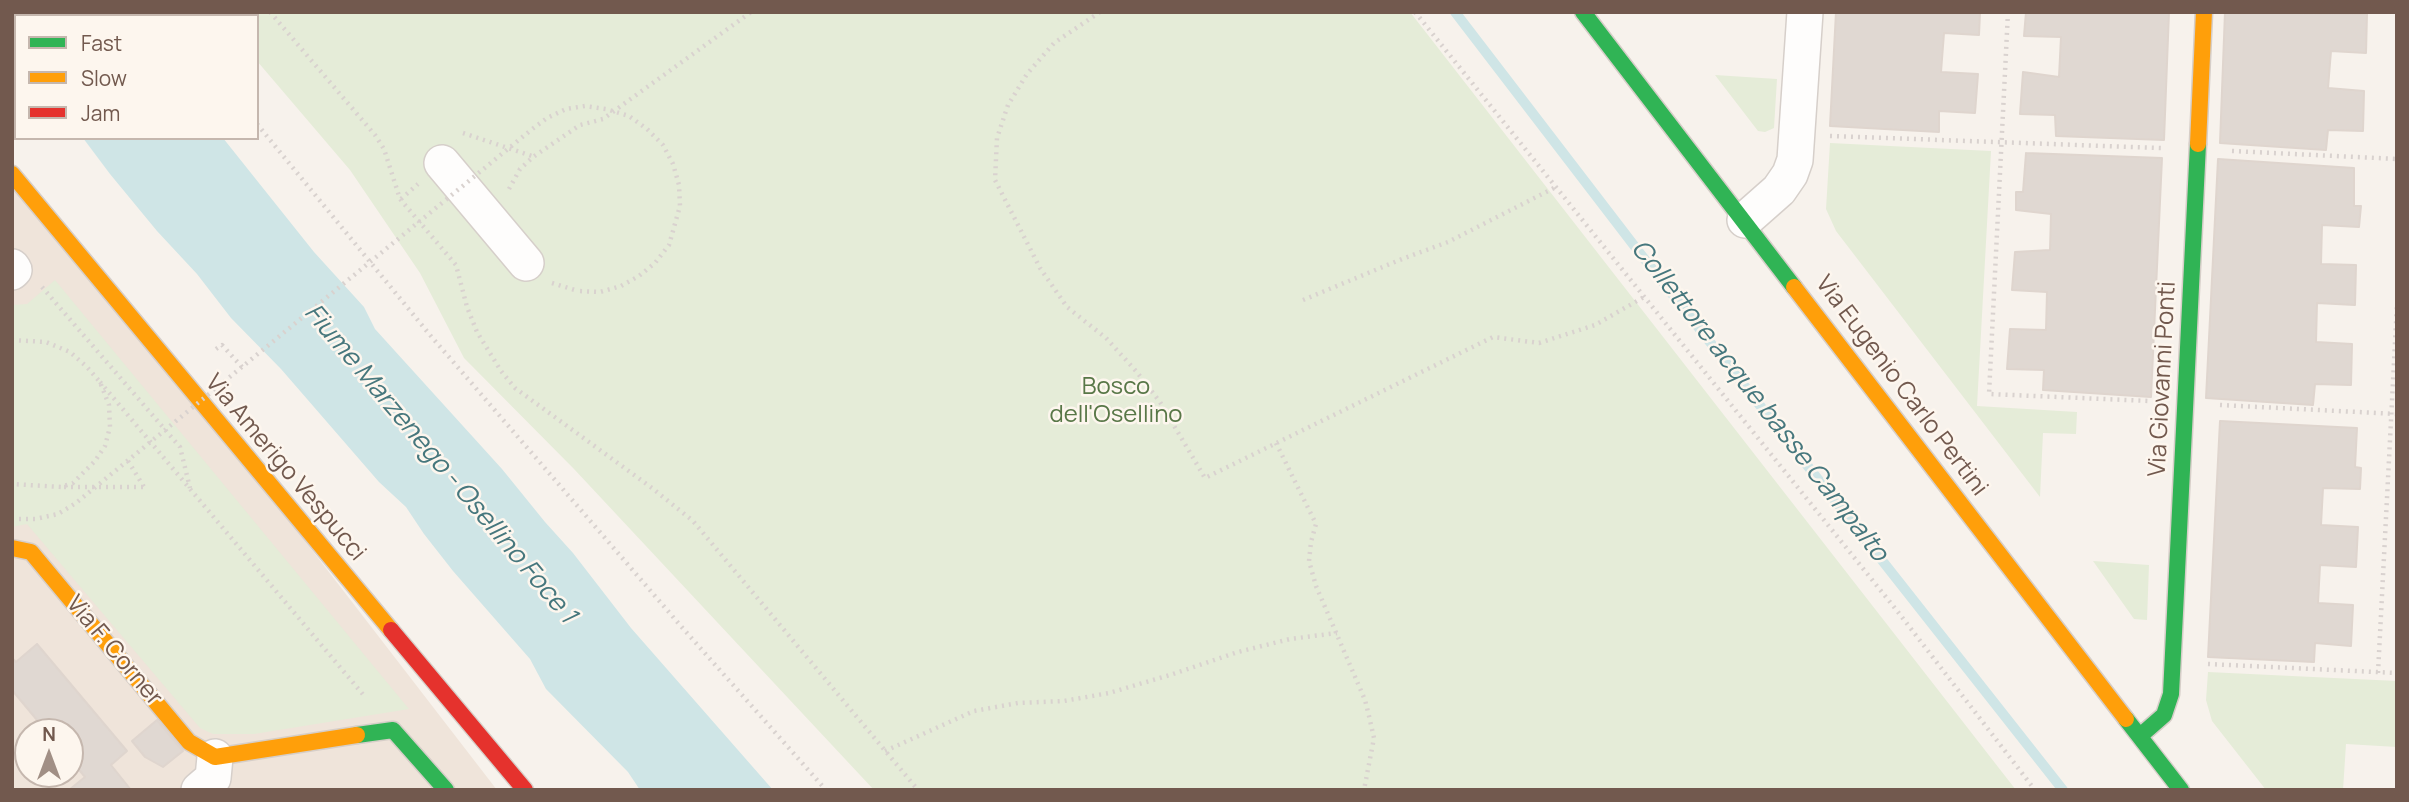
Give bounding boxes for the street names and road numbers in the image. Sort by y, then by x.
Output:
street label: Via Eugenio Carlo Pertini [1809,270,1993,502]
street label: Via Giovanni Ponti [2143,280,2183,478]
street label: Via Amerigo Vespucci [199,369,371,567]
street label: Via F. Corner [60,590,168,712]

